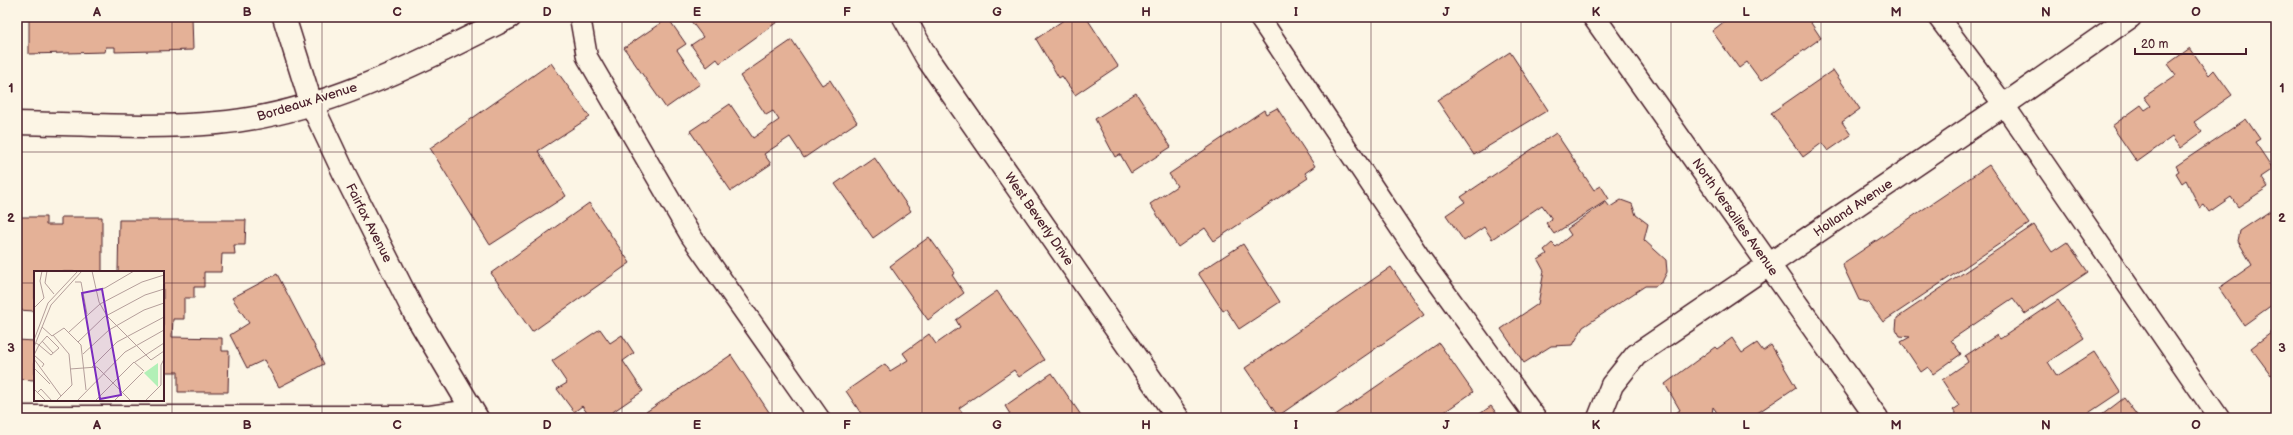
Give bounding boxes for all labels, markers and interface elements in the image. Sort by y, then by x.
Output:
text: A [92,4,101,20]
text: B [242,4,252,20]
text: C [392,4,402,20]
text: D [542,4,552,20]
text: E [693,4,702,20]
text: F [843,4,851,20]
text: G [992,4,1002,20]
text: H [1141,4,1151,20]
text: I [1294,4,1298,20]
text: J [1442,4,1450,20]
text: K [1592,4,1601,20]
text: L [1742,4,1750,20]
text: M [1890,4,1902,20]
text: N [2041,4,2051,20]
text: O [2191,4,2201,20]
scale bar [2135,30,2246,56]
text: 20 m [2141,37,2168,52]
street label: Bordeaux Avenue [255,79,359,125]
text: 1 [8,80,14,96]
text: 1 [2279,80,2285,96]
street label: North Versailles Avenue [1688,155,1782,279]
street label: West Beverly Drive [1001,169,1077,269]
street label: Holland Avenue [1810,176,1896,240]
street label: Fairfax Avenue [342,181,396,265]
text: 2 [7,210,15,226]
text: 2 [2278,210,2286,226]
inset map [34,271,164,401]
text: 3 [7,340,15,356]
text: 3 [2278,340,2286,356]
text: A [92,417,101,433]
text: B [242,417,252,433]
text: C [392,417,402,433]
text: D [542,417,552,433]
text: E [693,417,702,433]
text: F [843,417,851,433]
text: G [992,417,1002,433]
text: H [1141,417,1151,433]
text: I [1294,417,1298,433]
text: J [1442,417,1450,433]
text: K [1592,417,1601,433]
text: L [1742,417,1750,433]
text: M [1890,417,1902,433]
text: N [2041,417,2051,433]
text: O [2191,417,2201,433]

